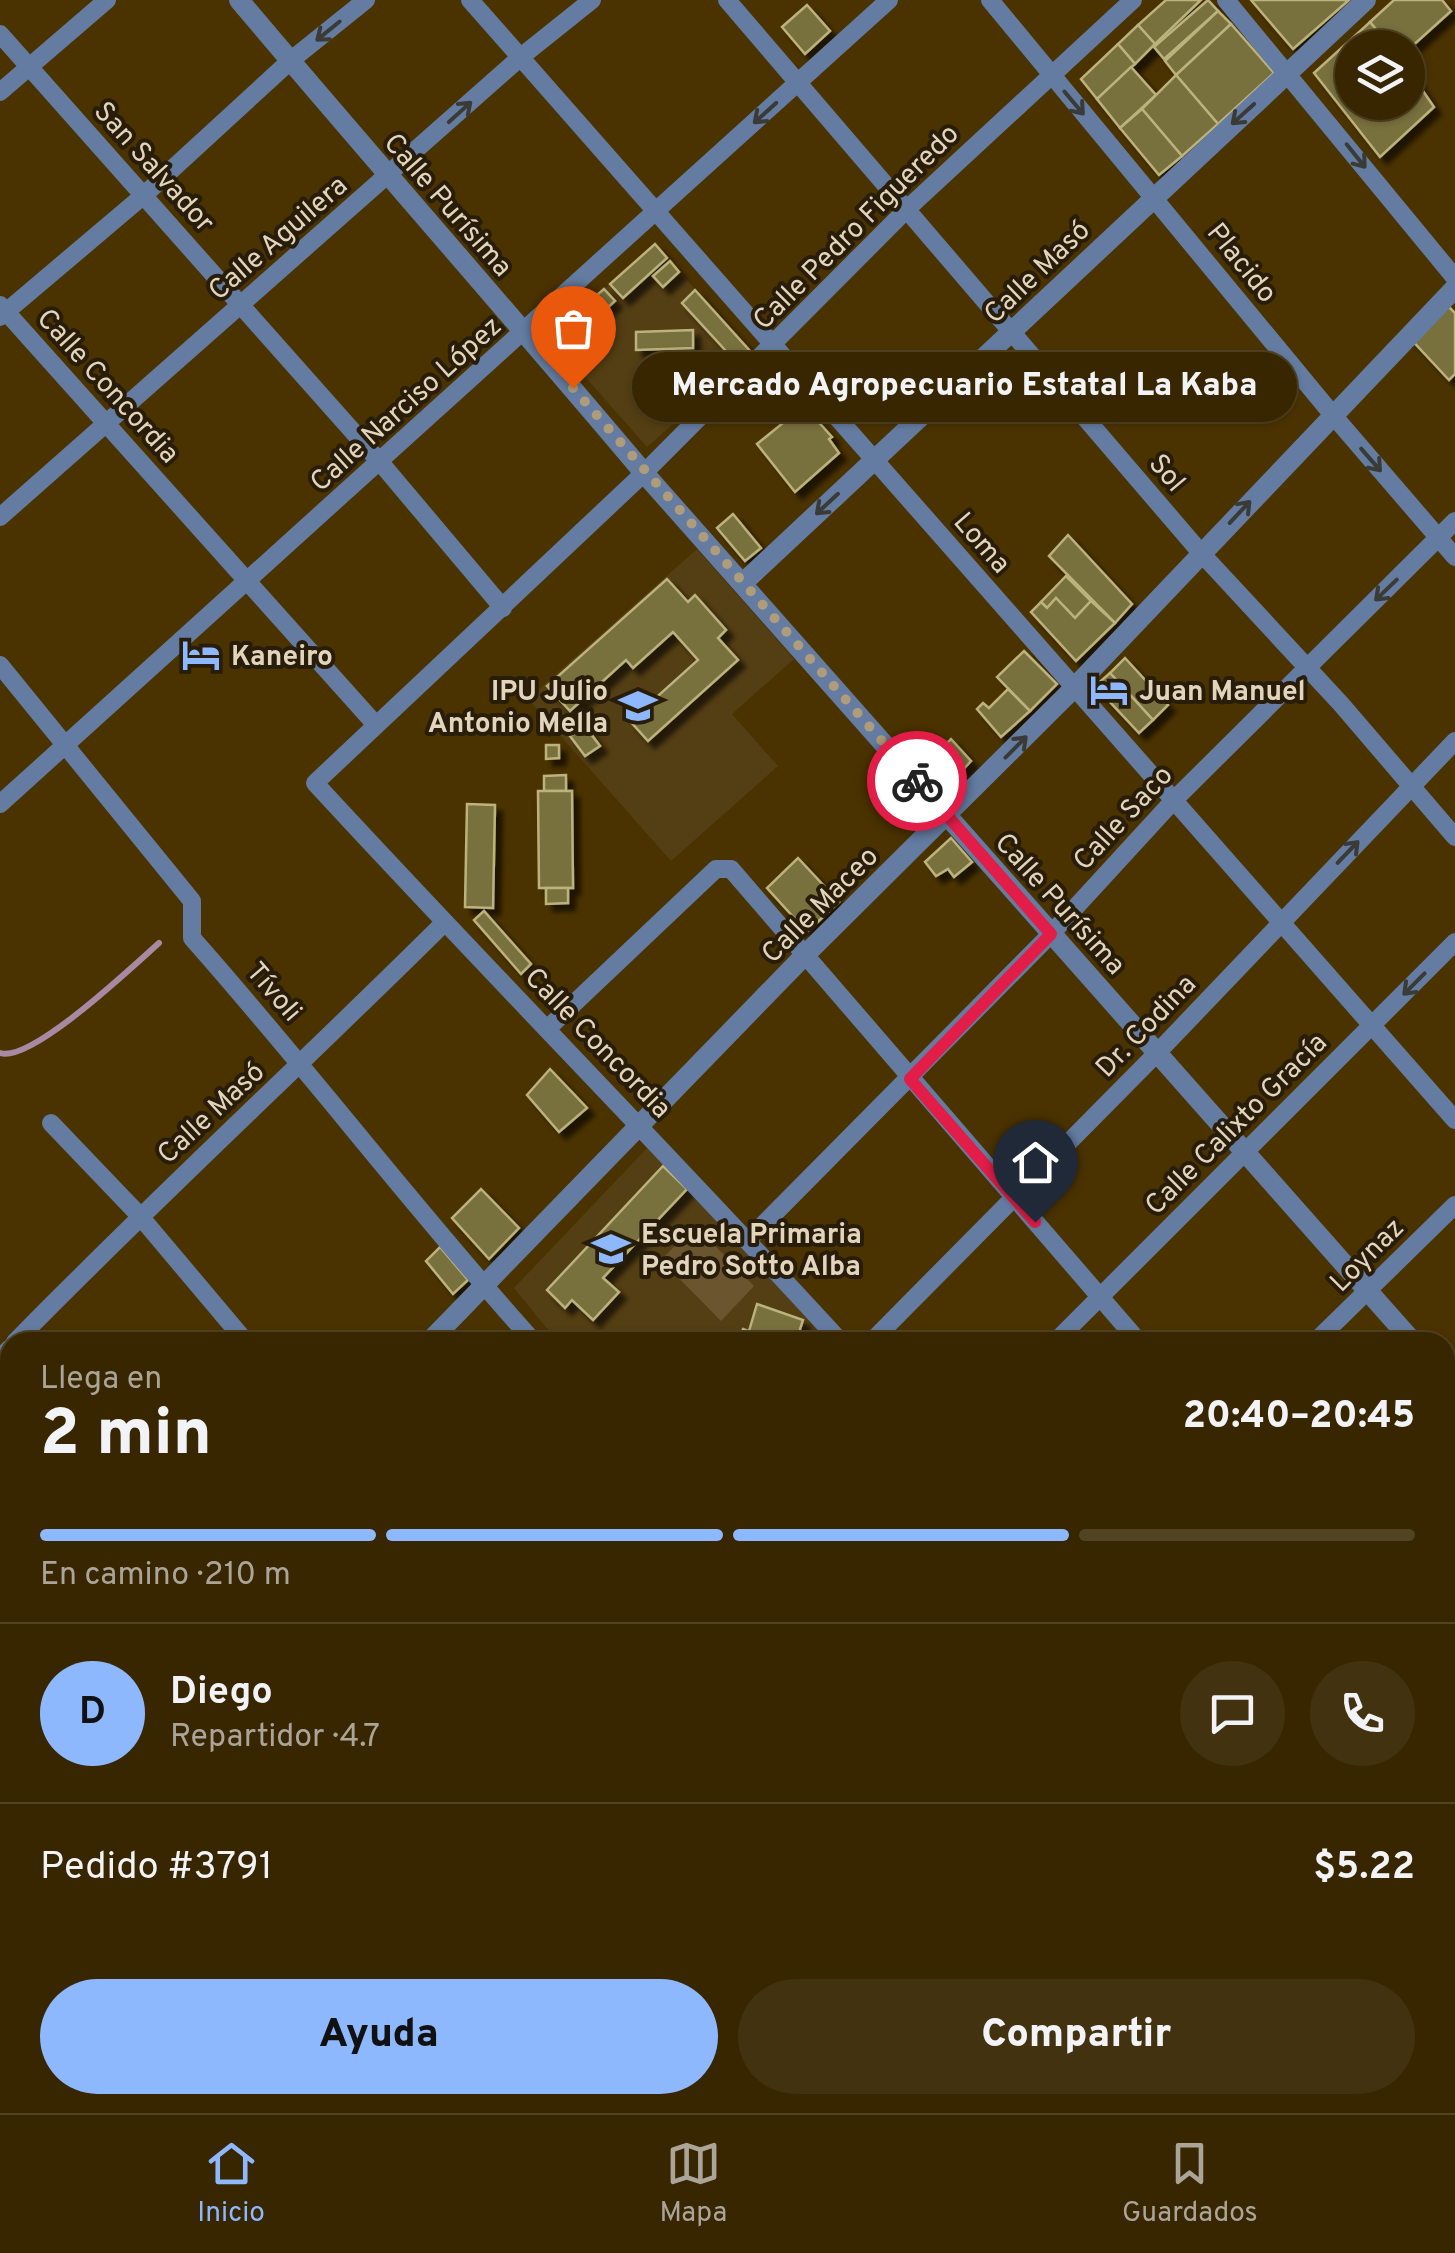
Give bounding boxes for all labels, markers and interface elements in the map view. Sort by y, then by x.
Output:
one-way arrow [316,20,342,42]
map controls [1335,30,1425,120]
button: layers [1335,30,1425,120]
one-way arrow [1063,89,1085,115]
street label: San Salvador [84,95,221,241]
one-way arrow [447,101,472,124]
one-way arrow [753,101,778,124]
one-way arrow [1231,102,1256,125]
street label: Calle Pedro Figueredo [746,117,968,339]
street label: Calle Purísima [374,127,519,285]
one-way arrow [1345,142,1367,168]
street label: Calle Aguilera [202,169,356,310]
street label: Calle Masó [977,214,1099,333]
street label: Placido [1198,217,1284,311]
pin [531,286,616,389]
icon: bag [546,301,601,356]
street label: Calle Concordia [28,302,186,472]
street label: Calle Narciso López [304,310,510,501]
callout: Mercado Agropecuario Estatal La Kaba [633,353,1298,423]
text: Mercado Agropecuario Estatal La Kaba [672,367,1257,407]
street label: Sol [1139,447,1192,501]
one-way arrow [1360,447,1383,472]
one-way arrow [815,492,840,515]
one-way arrow [1228,500,1252,524]
street label: Loma [944,506,1017,582]
one-way arrow [1374,577,1398,601]
hotel icon: Kaneiro [180,634,222,676]
place label: Kaneiro [231,640,333,676]
hotel icon: Juan Manuel [1088,669,1130,711]
place label: IPU Julio Antonio Mella [428,675,608,743]
place label: Juan Manuel [1139,675,1306,711]
school or university icon: IPU Julio Antonio Mella [617,685,659,727]
courier [867,731,967,831]
one-way arrow [1003,735,1027,759]
icon: bike [890,754,945,809]
street label: Calle Saco [1066,759,1182,879]
street label: Calle Purísima [985,826,1132,984]
street label: Calle Maceo [755,840,887,972]
one-way arrow [1336,840,1360,864]
street label: Tívoli [237,956,309,1030]
street label: Calle Concordia [516,961,678,1127]
street label: Dr. Codina [1089,968,1205,1086]
one-way arrow [1402,971,1426,995]
street label: Calle Calixto Gracía [1138,1026,1336,1224]
street label: Calle Masó [151,1055,273,1173]
pin [993,1120,1078,1223]
icon: home [1008,1135,1063,1190]
street label: Loynaz [1323,1211,1413,1301]
place label: Escuela Primaria Pedro Sotto Alba [641,1218,862,1286]
school or university icon: Escuela Primaria Pedro Sotto Alba [590,1228,632,1270]
text: Llega en [40,1360,162,1400]
text: 20:40–20:45 [1183,1393,1415,1442]
text: 2 min [40,1396,212,1478]
text: En camino · 210 m [40,1556,291,1596]
button: chat [1180,1661,1285,1766]
button: phone [1310,1661,1415,1766]
text: Diego [170,1669,273,1718]
text: D [79,1689,106,1738]
text: Repartidor · 4.7 [170,1718,380,1758]
text: Pedido #3791 [40,1844,273,1893]
text: $5.22 [1313,1844,1415,1893]
button: Ayuda [40,1979,718,2094]
button: Compartir [738,1979,1415,2094]
tab: Inicio [197,2136,265,2232]
tab: Mapa [660,2136,727,2232]
tab: Guardados [1122,2136,1258,2232]

